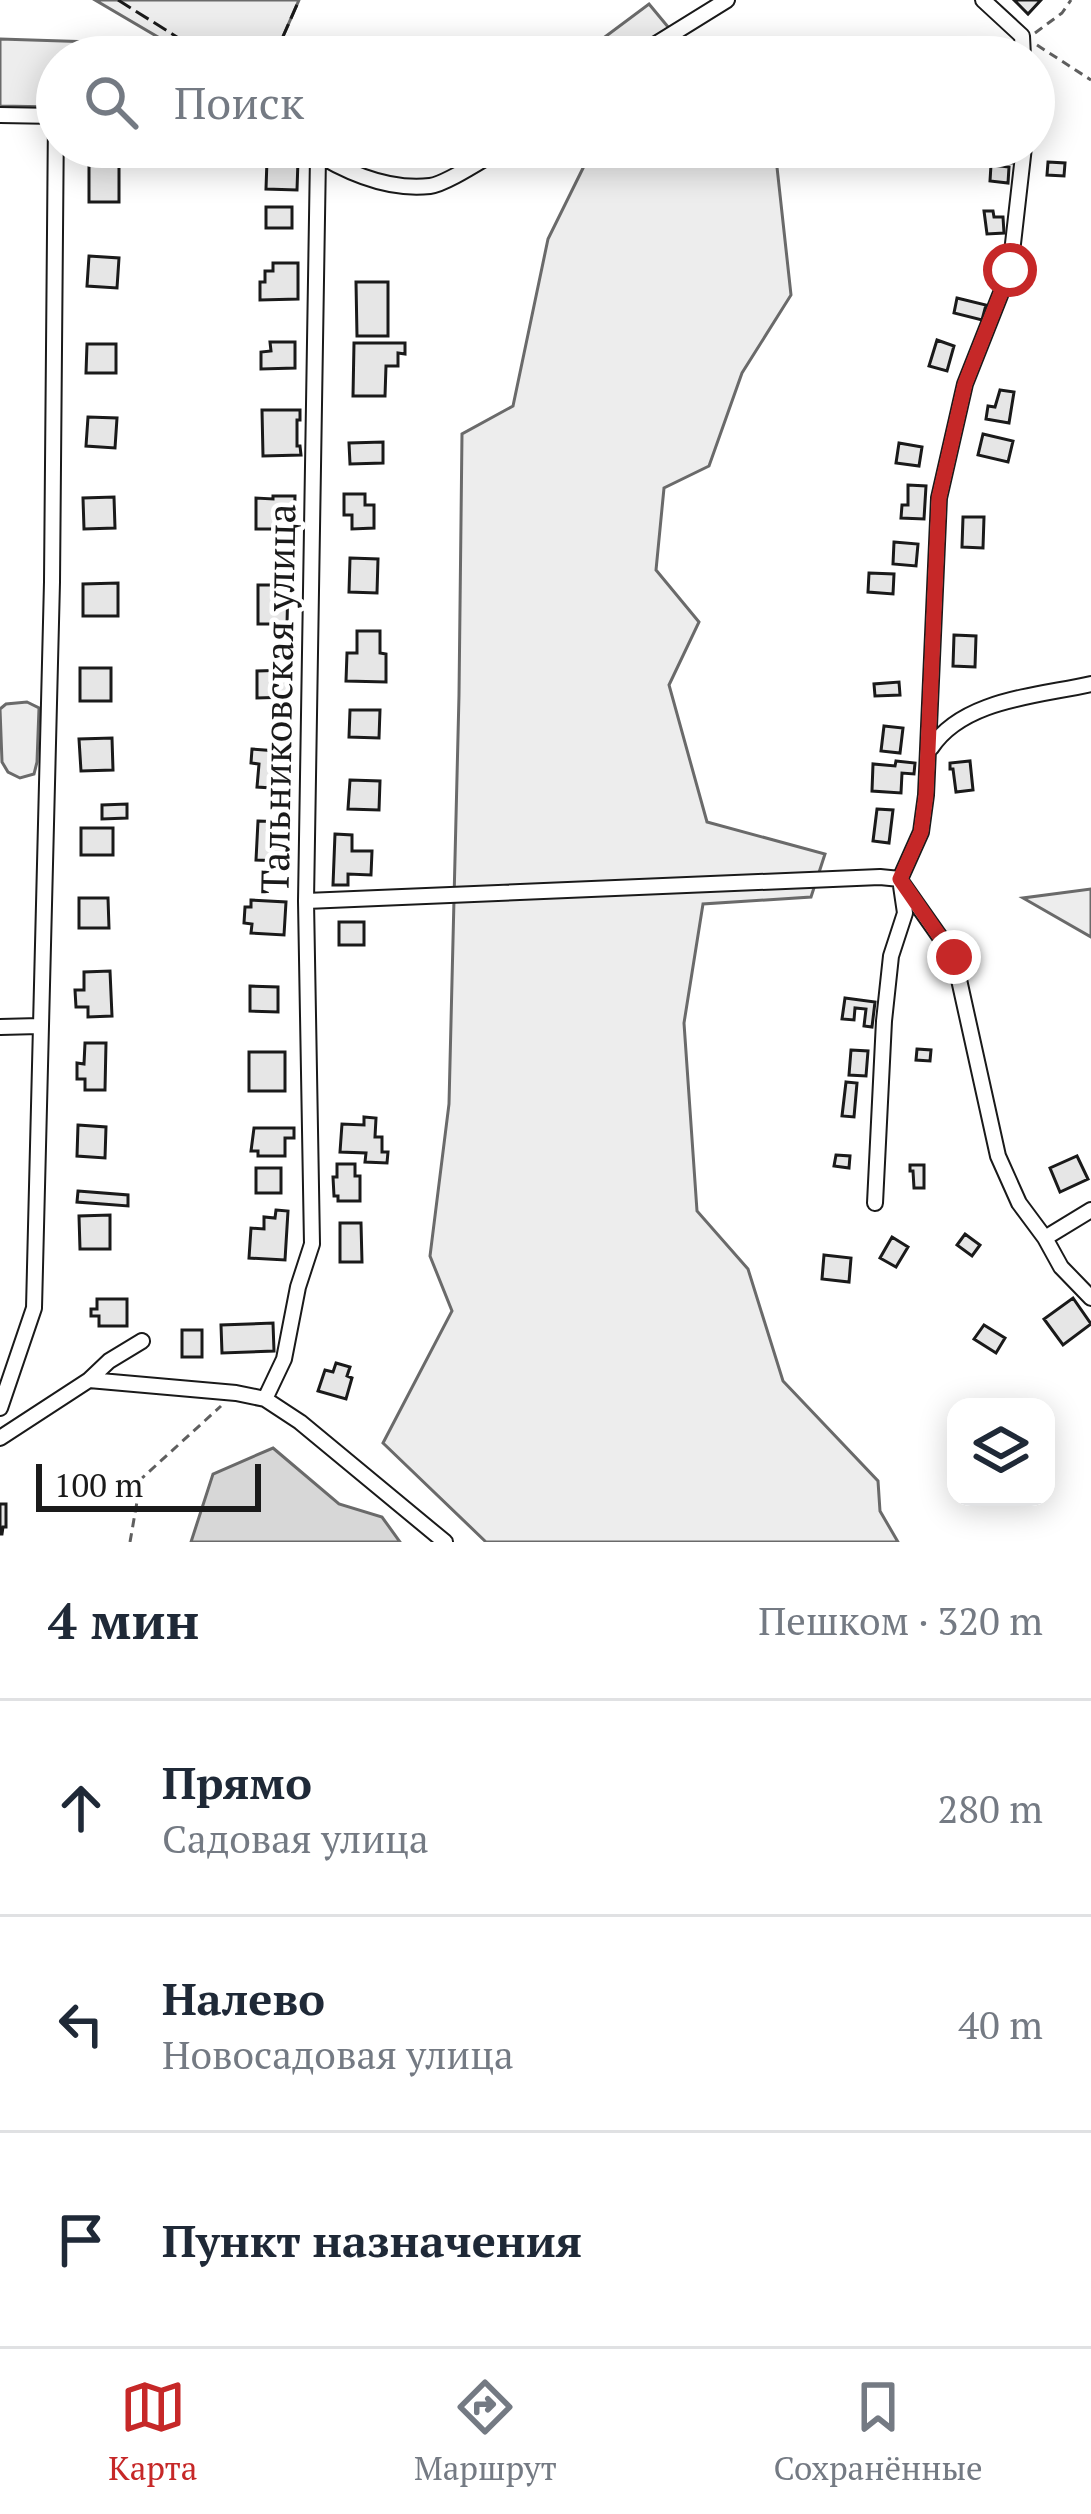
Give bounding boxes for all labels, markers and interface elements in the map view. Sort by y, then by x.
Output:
search box [36,36,1055,168]
icon: search [78,69,144,135]
text: Поиск [174,72,304,132]
route start [983,243,1037,297]
street label: Тальниковская улица [248,503,306,895]
route end [927,930,981,984]
map controls [947,1398,1055,1506]
button: layers [947,1398,1055,1506]
scale bar [36,1458,261,1511]
text: 100 m [54,1463,143,1506]
text: 4 мин [48,1586,199,1654]
text: Пешком · 320 m [758,1594,1043,1646]
text: Прямо [162,1752,312,1812]
icon: ahead [48,1775,114,1841]
text: 280 m [938,1782,1043,1834]
text: Садовая улица [162,1812,429,1864]
text: Налево [162,1968,325,2028]
icon: left [48,1991,114,2057]
text: 40 m [958,1998,1043,2050]
text: Новосадовая улица [162,2028,514,2080]
icon: arrive [48,2207,114,2273]
text: Пункт назначения [162,2210,582,2270]
tab: Карта [108,2374,197,2489]
tab: Маршрут [414,2374,557,2489]
tab: Сохранённые [774,2374,983,2489]

